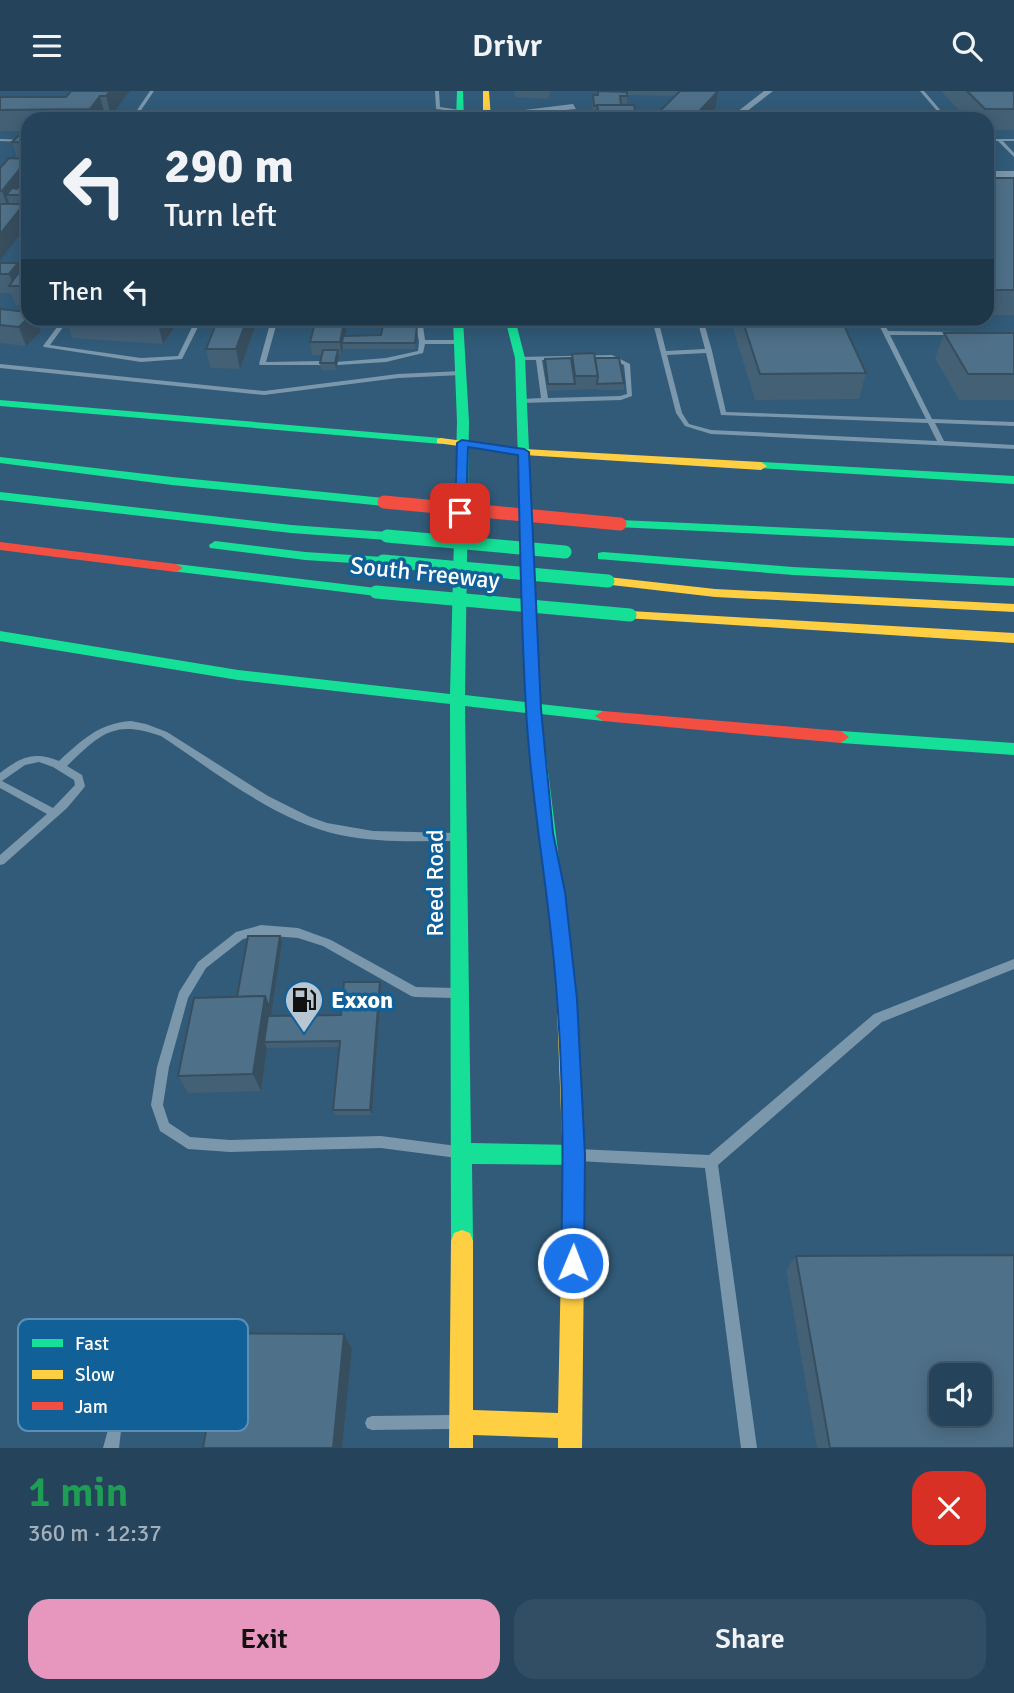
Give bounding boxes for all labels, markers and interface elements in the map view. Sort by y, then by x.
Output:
text: Drivr [472,26,542,65]
icon: menu [28,27,66,65]
icon: search [948,27,986,65]
text: 290 m [164,136,294,196]
icon: left [49,140,140,231]
text: Turn left [164,196,277,235]
icon: left [117,273,155,311]
text: Then [49,276,103,308]
pin [430,483,490,543]
icon: arrive [441,494,479,532]
street label: South Freeway [349,550,501,596]
street label: Reed Road [420,829,450,937]
fuel station icon: Exxon [283,979,325,1034]
place label: Exxon [331,985,393,1015]
position arrow [536,1226,610,1300]
legend [18,1319,248,1431]
text: Fast [75,1332,109,1356]
text: Slow [75,1363,115,1387]
map controls [929,1363,992,1426]
button: sound [929,1363,992,1426]
text: Jam [75,1395,108,1419]
text: 1 min [28,1467,129,1518]
button: close [912,1471,986,1545]
text: 360 m · 12:37 [28,1519,162,1548]
button: Exit [28,1599,500,1679]
button: Share [514,1599,986,1679]

